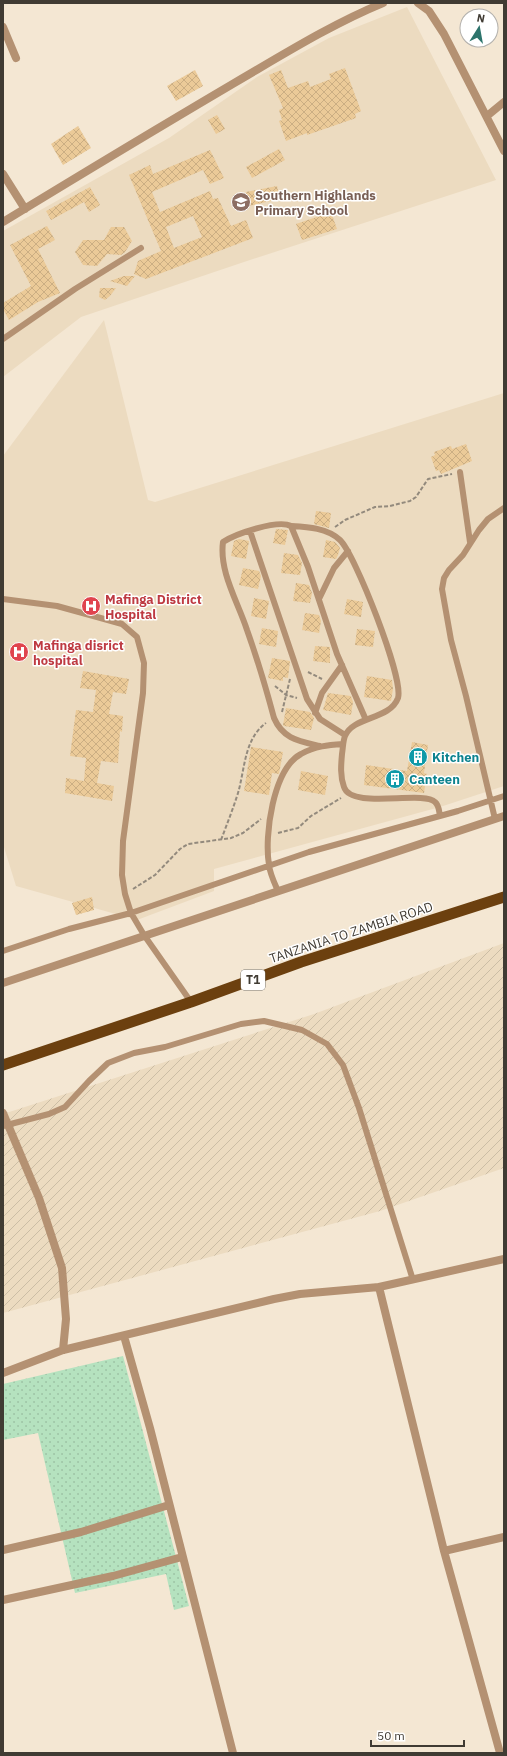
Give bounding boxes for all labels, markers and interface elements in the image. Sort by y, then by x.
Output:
north arrow [459,8,499,48]
text: N [476,11,486,26]
place label: Southern Highlands Primary School [255,187,376,219]
school or university icon: Southern Highlands Primary School [230,191,252,213]
place label: Mafinga District Hospital [105,591,202,623]
hospital icon: Mafinga District Hospital [80,595,102,617]
place label: Mafinga disrict hospital [33,637,124,669]
hospital icon: Mafinga disrict hospital [8,641,30,663]
building icon: Kitchen [407,746,429,768]
place label: Kitchen [432,749,479,766]
building icon: Canteen [384,768,406,790]
place label: Canteen [409,771,460,788]
street label: TANZANIA TO ZAMBIA ROAD [267,898,435,967]
road number: T1 [241,970,265,990]
scale bar [371,1722,464,1748]
text: 50 m [377,1728,405,1743]

